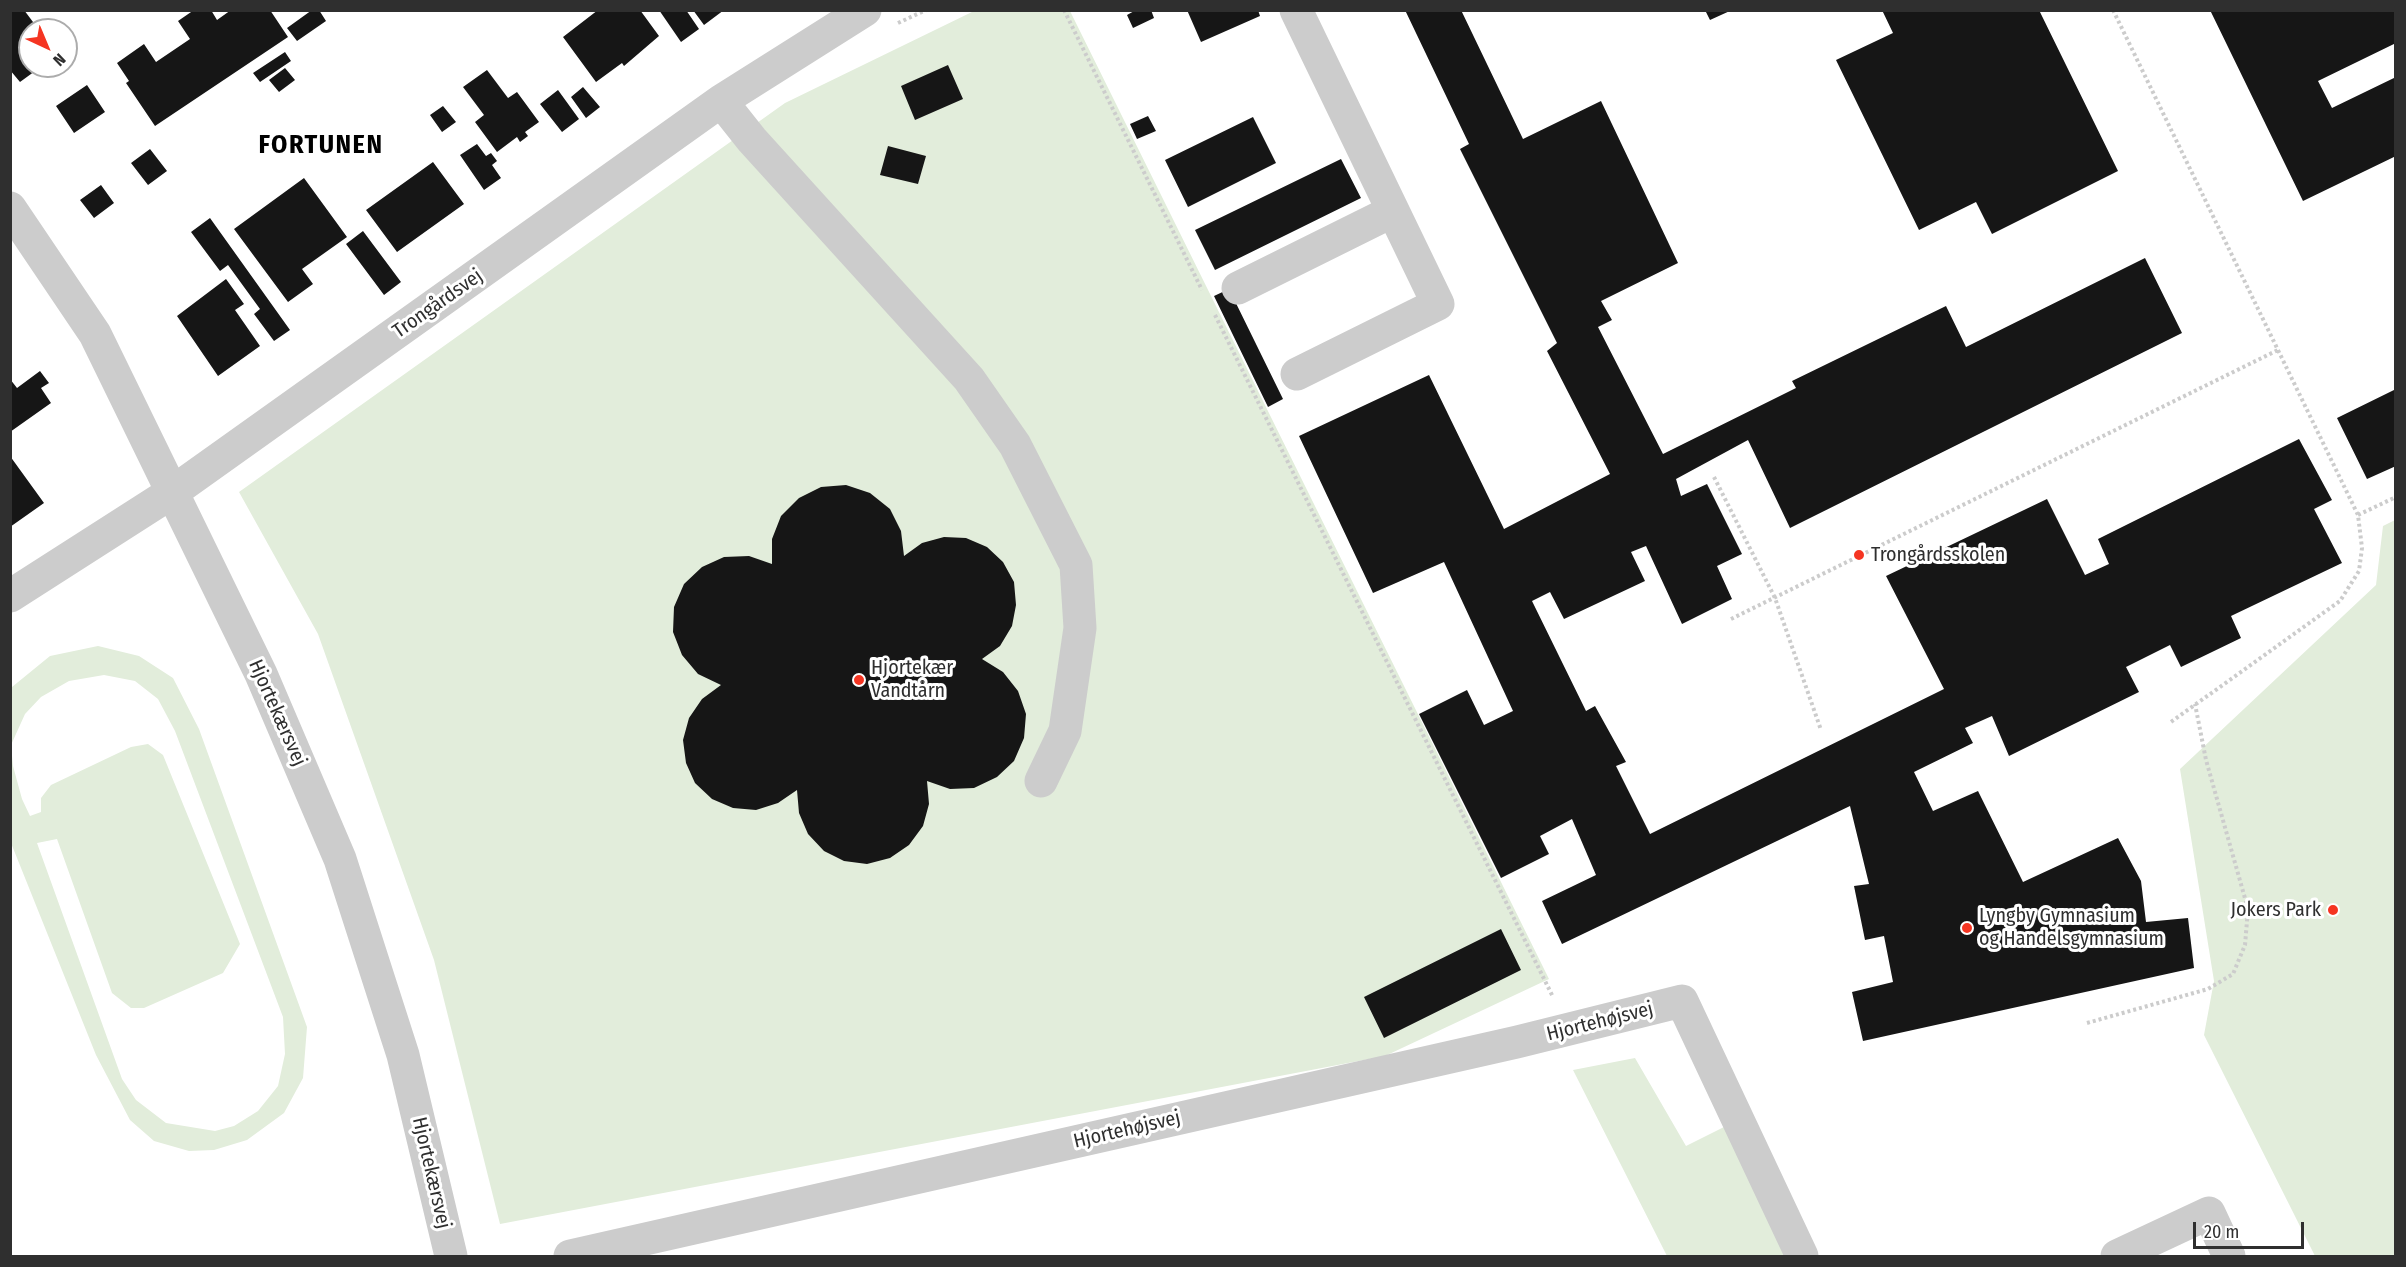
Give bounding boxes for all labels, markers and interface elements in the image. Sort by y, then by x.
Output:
north arrow [18,18,78,78]
text: N [49,50,70,70]
district label: FORTUNEN [259,130,383,162]
street label: Trongårdsvej [388,264,488,344]
place label: Trongårdsskolen [1871,543,2005,567]
marker: Trongårdsskolen [1852,548,1866,562]
street label: Hjortekærsvej [243,656,311,770]
place label: Hjortekær Vandtårn [871,656,953,703]
marker: Hjortekær Vandtårn [852,673,866,687]
place label: Jokers Park [2231,898,2321,922]
marker: Jokers Park [2326,903,2340,917]
place label: Lyngby Gymnasium og Handelsgymnasium [1979,904,2164,951]
marker: Lyngby Gymnasium og Handelsgymnasium [1960,921,1974,935]
street label: Hjortehøjsvej [1544,997,1656,1047]
street label: Hjortehøjsvej [1071,1106,1183,1154]
street label: Hjortekærsvej [406,1115,456,1231]
scale bar [2196,1210,2307,1248]
text: 20 m [2204,1221,2239,1243]

